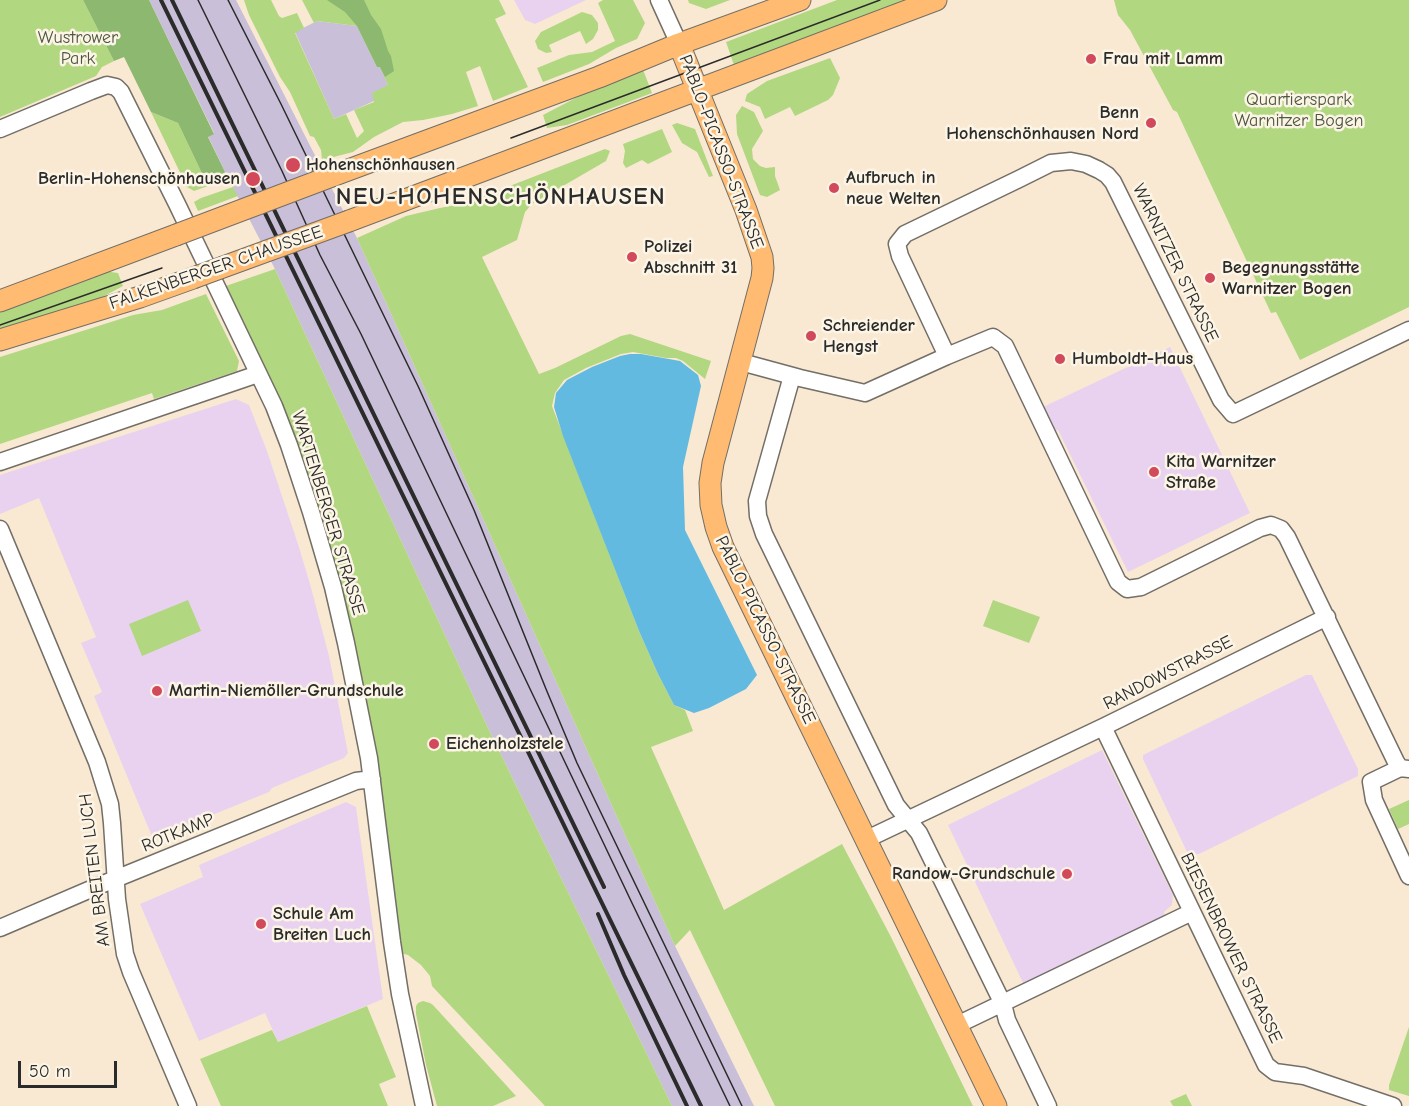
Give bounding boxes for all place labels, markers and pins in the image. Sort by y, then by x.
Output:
place label: Frau mit Lamm [1103,48,1223,70]
marker: Frau mit Lamm [1084,52,1098,66]
place label: Benn Hohenschönhausen Nord [946,102,1139,144]
marker: Benn Hohenschönhausen Nord [1144,116,1158,130]
place label: Hohenschönhausen [306,154,455,176]
marker: Hohenschönhausen [284,156,302,174]
place label: Aufbruch in neue Welten [846,167,941,210]
place label: Berlin-Hohenschönhausen [38,168,240,190]
marker: Berlin-Hohenschönhausen [244,170,262,188]
marker: Aufbruch in neue Welten [827,181,841,195]
place label: Polizei Abschnitt 31 [644,236,737,278]
marker: Polizei Abschnitt 31 [625,250,639,264]
place label: Begegnungsstätte Warnitzer Bogen [1222,257,1359,300]
marker: Begegnungsstätte Warnitzer Bogen [1203,271,1217,285]
place label: Schreiender Hengst [823,315,915,358]
marker: Schreiender Hengst [804,329,818,343]
place label: Humboldt-Haus [1072,348,1193,370]
marker: Humboldt-Haus [1053,352,1067,366]
place label: Kita Warnitzer Straße [1166,451,1276,494]
marker: Kita Warnitzer Straße [1147,465,1161,479]
place label: Martin-Niemöller-Grundschule [169,680,404,702]
marker: Martin-Niemöller-Grundschule [150,684,164,698]
place label: Eichenholzstele [446,733,563,755]
marker: Eichenholzstele [427,737,441,751]
place label: Randow-Grundschule [892,863,1055,885]
marker: Randow-Grundschule [1060,867,1074,881]
place label: Schule Am Breiten Luch [273,903,371,946]
marker: Schule Am Breiten Luch [254,917,268,931]

